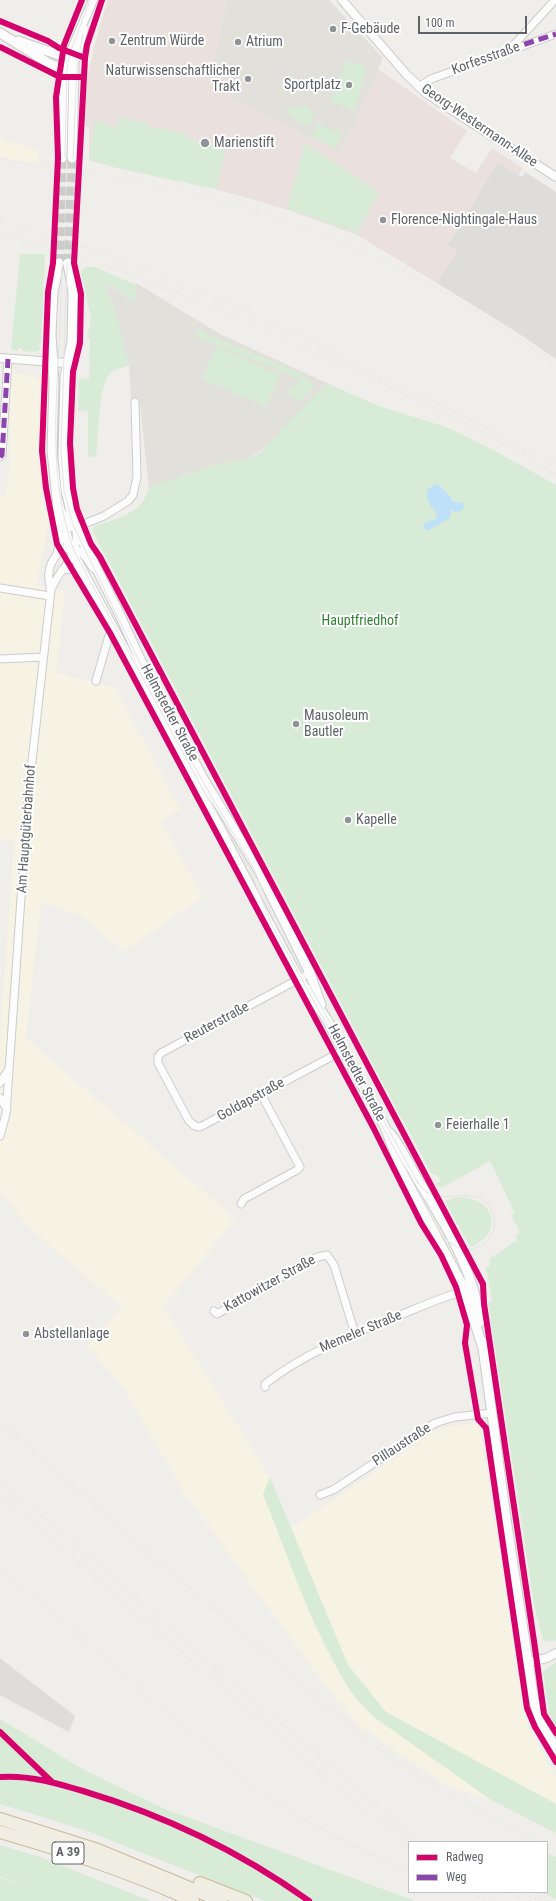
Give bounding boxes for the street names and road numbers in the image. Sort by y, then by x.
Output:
street label: Korfesstraße [450,39,522,79]
street label: Georg-Westermann-Allee [418,81,540,171]
street label: Helmstedter Straße [136,662,202,764]
street label: Am Hauptgüterbahnhof [14,764,40,894]
street label: Reuterstraße [182,999,252,1047]
street label: Helmstedter Straße [323,1022,389,1124]
street label: Goldapstraße [214,1075,288,1125]
street label: Kattowitzer Straße [221,1252,319,1316]
street label: Memeler Straße [317,1307,405,1357]
street label: Pillaustraße [370,1420,434,1470]
road number: A 39 [52,1842,84,1864]

